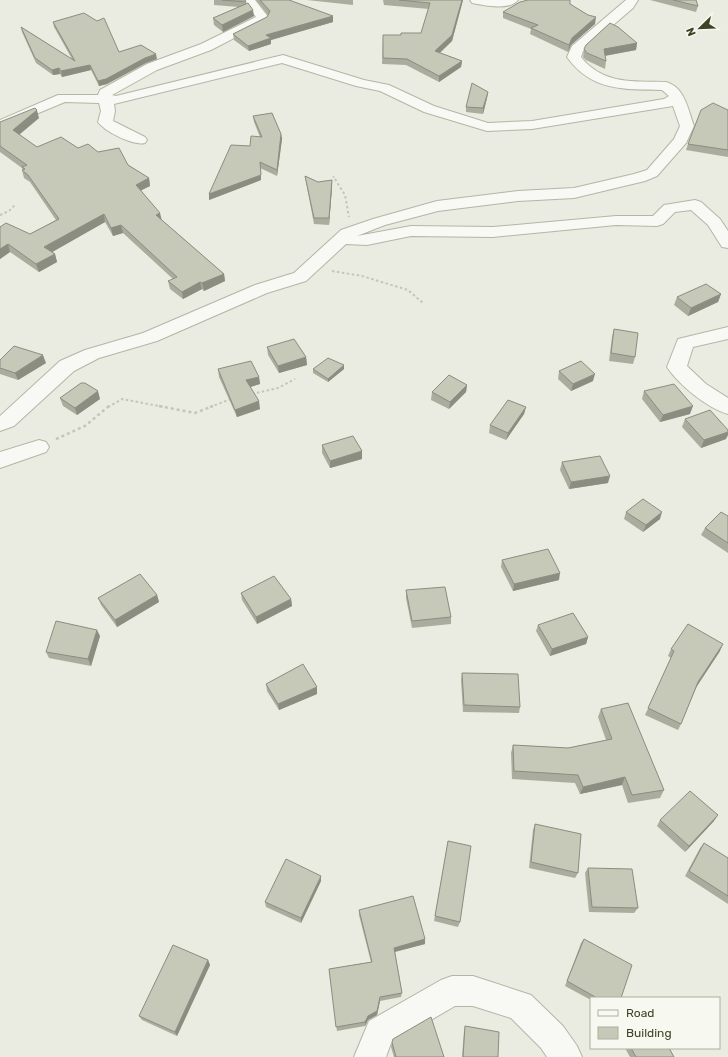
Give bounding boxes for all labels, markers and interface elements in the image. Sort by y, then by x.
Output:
north arrow [680,8,720,48]
text: N [684,25,699,38]
legend [590,997,720,1049]
text: Road [626,1006,654,1020]
text: Building [626,1026,672,1040]

